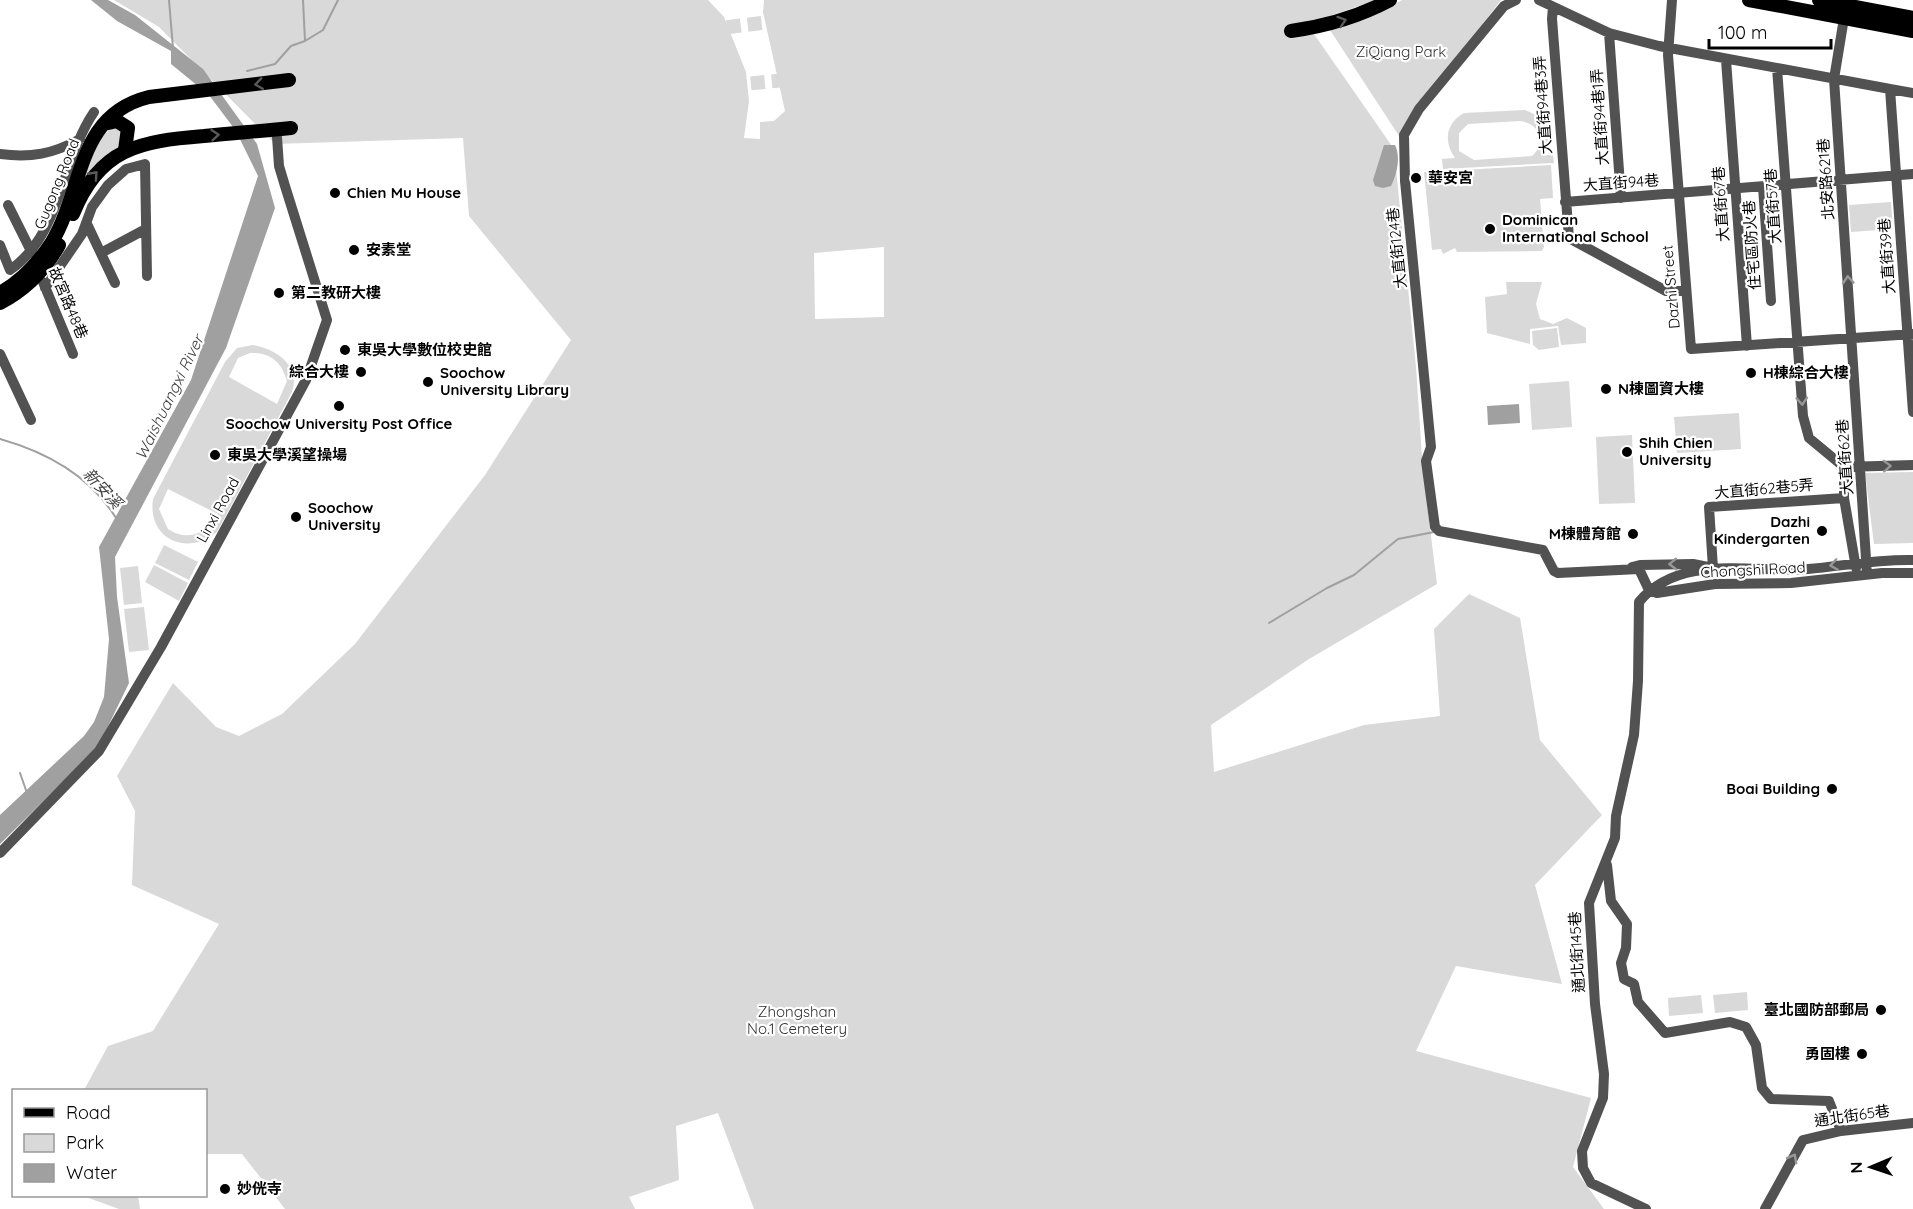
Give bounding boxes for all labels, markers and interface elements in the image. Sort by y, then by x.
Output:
scale bar [1709,12,1830,50]
one-way arrow [1336,16,1347,28]
text: 100 m [1718,21,1767,44]
park label: ZiQiang Park [1356,42,1446,61]
street label: 大直街94巷3弄 [1530,55,1555,155]
street label: 大直街94巷1弄 [1587,68,1612,166]
one-way arrow [255,77,264,90]
one-way arrow [210,129,219,142]
street label: Gugong Road [30,136,83,232]
street label: 北安路621巷 [1813,138,1838,221]
street label: 大直街67巷 [1708,166,1733,242]
place label: 華安宮 [1428,168,1473,187]
street label: 大直街57巷 [1760,168,1785,245]
street label: 大直街94巷 [1582,170,1660,195]
one-way arrow [87,171,98,182]
marker: 華安宮 [1409,171,1423,185]
place label: Chien Mu House [347,183,461,202]
marker: Chien Mu House [328,186,342,200]
street label: 住宅區防火巷 [1739,199,1764,291]
street label: 大直街124巷 [1383,207,1410,290]
place label: Dominican International School [1502,210,1649,246]
street label: 大直街39巷 [1874,217,1899,295]
marker: Dominican International School [1483,222,1497,236]
place label: 安素堂 [366,240,411,259]
marker: 安素堂 [347,243,361,257]
street label: Dazhi Street [1657,244,1684,330]
street label: 故宮路48巷 [45,264,92,342]
one-way arrow [1842,275,1855,284]
place label: 第二教研大樓 [291,283,381,302]
marker: 第二教研大樓 [272,286,286,300]
water label: Waishuangxi River [130,330,209,463]
place label: 東吳大學數位校史館 [357,340,492,359]
marker: 東吳大學數位校史館 [338,343,352,357]
place label: 綜合大樓 [289,362,349,381]
place label: Soochow University Library [440,363,569,399]
place label: H棟綜合大樓 [1763,363,1849,382]
marker: 綜合大樓 [354,365,368,379]
marker: H棟綜合大樓 [1744,366,1758,380]
marker: Soochow University Library [421,375,435,389]
place label: N棟圖資大樓 [1618,379,1704,398]
marker: N棟圖資大樓 [1599,382,1613,396]
one-way arrow [1795,396,1808,405]
marker: Soochow University Post Office [332,399,346,413]
place label: Soochow University Post Office [226,414,452,433]
street label: 大直街62巷 [1832,418,1857,496]
place label: Shih Chien University [1639,433,1713,469]
place label: 東吳大學溪望操場 [227,445,347,464]
marker: Shih Chien University [1620,445,1634,459]
marker: 東吳大學溪望操場 [208,448,222,462]
one-way arrow [1882,459,1891,472]
water label: 新安溪 [79,464,128,514]
street label: Linxi Road [192,474,243,546]
street label: 大直街62巷5弄 [1714,475,1814,502]
place label: Soochow University [308,498,380,534]
marker: Soochow University [289,510,303,524]
place label: Dazhi Kindergarten [1714,512,1810,548]
place label: M棟體育館 [1549,524,1621,543]
marker: Dazhi Kindergarten [1815,524,1829,538]
marker: M棟體育館 [1626,527,1640,541]
street label: Chongshi Road [1700,557,1806,582]
one-way arrow [1668,558,1677,570]
one-way arrow [1829,559,1838,571]
place label: Boai Building [1726,779,1820,798]
marker: Boai Building [1825,782,1839,796]
street label: 通北街145巷 [1565,911,1588,993]
place label: 臺北國防部郵局 [1764,1000,1869,1019]
park label: Zhongshan No.1 Cemetery [747,1002,847,1038]
marker: 臺北國防部郵局 [1874,1003,1888,1017]
place label: 勇固樓 [1805,1044,1850,1063]
marker: 勇固樓 [1855,1047,1869,1061]
legend [12,1089,207,1197]
text: Road [66,1101,111,1124]
street label: 通北街65巷 [1813,1101,1891,1130]
text: Park [66,1131,104,1154]
north arrow [1841,1137,1901,1197]
one-way arrow [1786,1154,1797,1164]
text: Water [66,1161,117,1184]
text: N [1846,1161,1866,1174]
place label: 妙侊寺 [237,1179,282,1198]
marker: 妙侊寺 [218,1182,232,1196]

